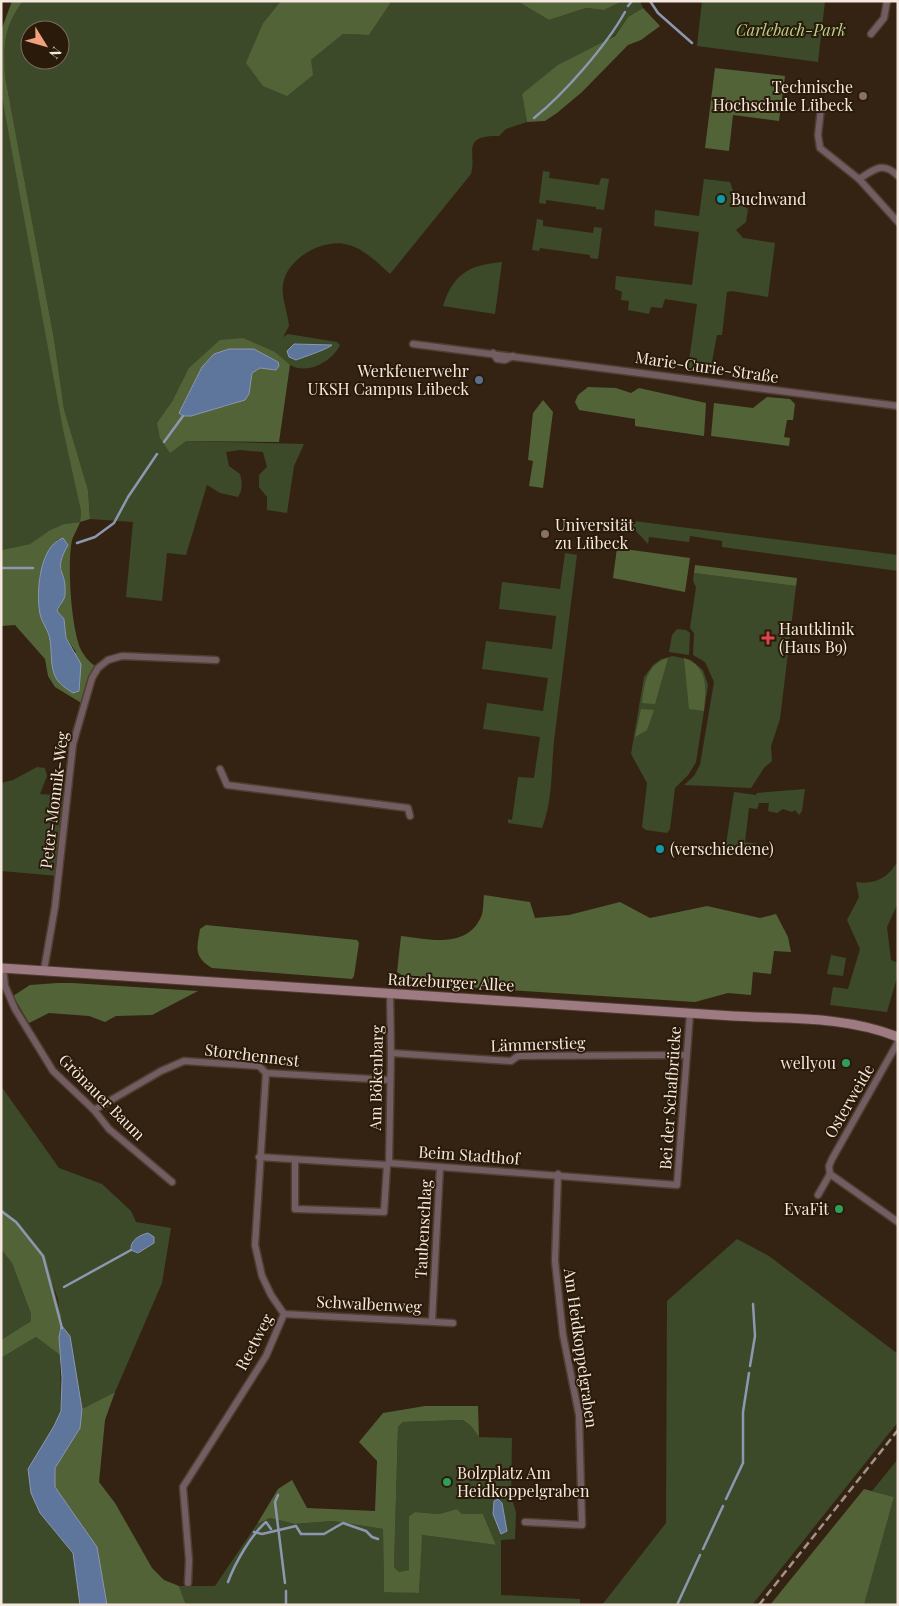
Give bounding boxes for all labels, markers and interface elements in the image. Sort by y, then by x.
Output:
park label: Carlebach-Park [736,19,846,40]
north arrow [20,20,70,70]
text: N [45,43,66,63]
place label: Technische Hochschule Lübeck [713,76,853,115]
marker: Technische Hochschule Lübeck [857,90,869,102]
place label: Buchwand [731,188,806,209]
marker: Buchwand [715,193,727,205]
street label: Marie-Curie-Straße [634,346,780,387]
place label: Werkfeuerwehr UKSH Campus Lübeck [308,360,469,399]
marker: Werkfeuerwehr UKSH Campus Lübeck [473,374,485,386]
place label: Universität zu Lübeck [555,514,634,553]
marker: Universität zu Lübeck [539,528,551,540]
place label: Hautklinik (Haus B9) [779,618,855,657]
marker: Hautklinik (Haus B9) [761,631,775,645]
street label: Peter-Monnik-Weg [35,730,72,870]
place label: (verschiedene) [670,838,774,859]
marker: (verschiedene) [654,843,666,855]
street label: Ratzeburger Allee [387,968,515,995]
street label: Am Bökenbarg [364,1025,387,1132]
street label: Bei der Schafbrücke [654,1026,685,1170]
street label: Lämmerstieg [490,1031,586,1056]
street label: Storchennest [204,1038,301,1071]
street label: Grönauer Baum [55,1049,150,1144]
place label: wellyou [781,1052,836,1073]
marker: wellyou [840,1057,852,1069]
street label: Osterweide [819,1060,878,1142]
street label: Beim Stadthof [418,1140,522,1169]
street label: Taubenschlag [409,1178,436,1279]
place label: EvaFit [784,1198,829,1219]
marker: EvaFit [833,1203,845,1215]
street label: Am Heidkoppelgraben [560,1266,603,1429]
street label: Schwalbenweg [316,1290,423,1317]
street label: Reetweg [230,1309,277,1374]
place label: Bolzplatz Am Heidkoppelgraben [457,1462,590,1501]
marker: Bolzplatz Am Heidkoppelgraben [441,1476,453,1488]

